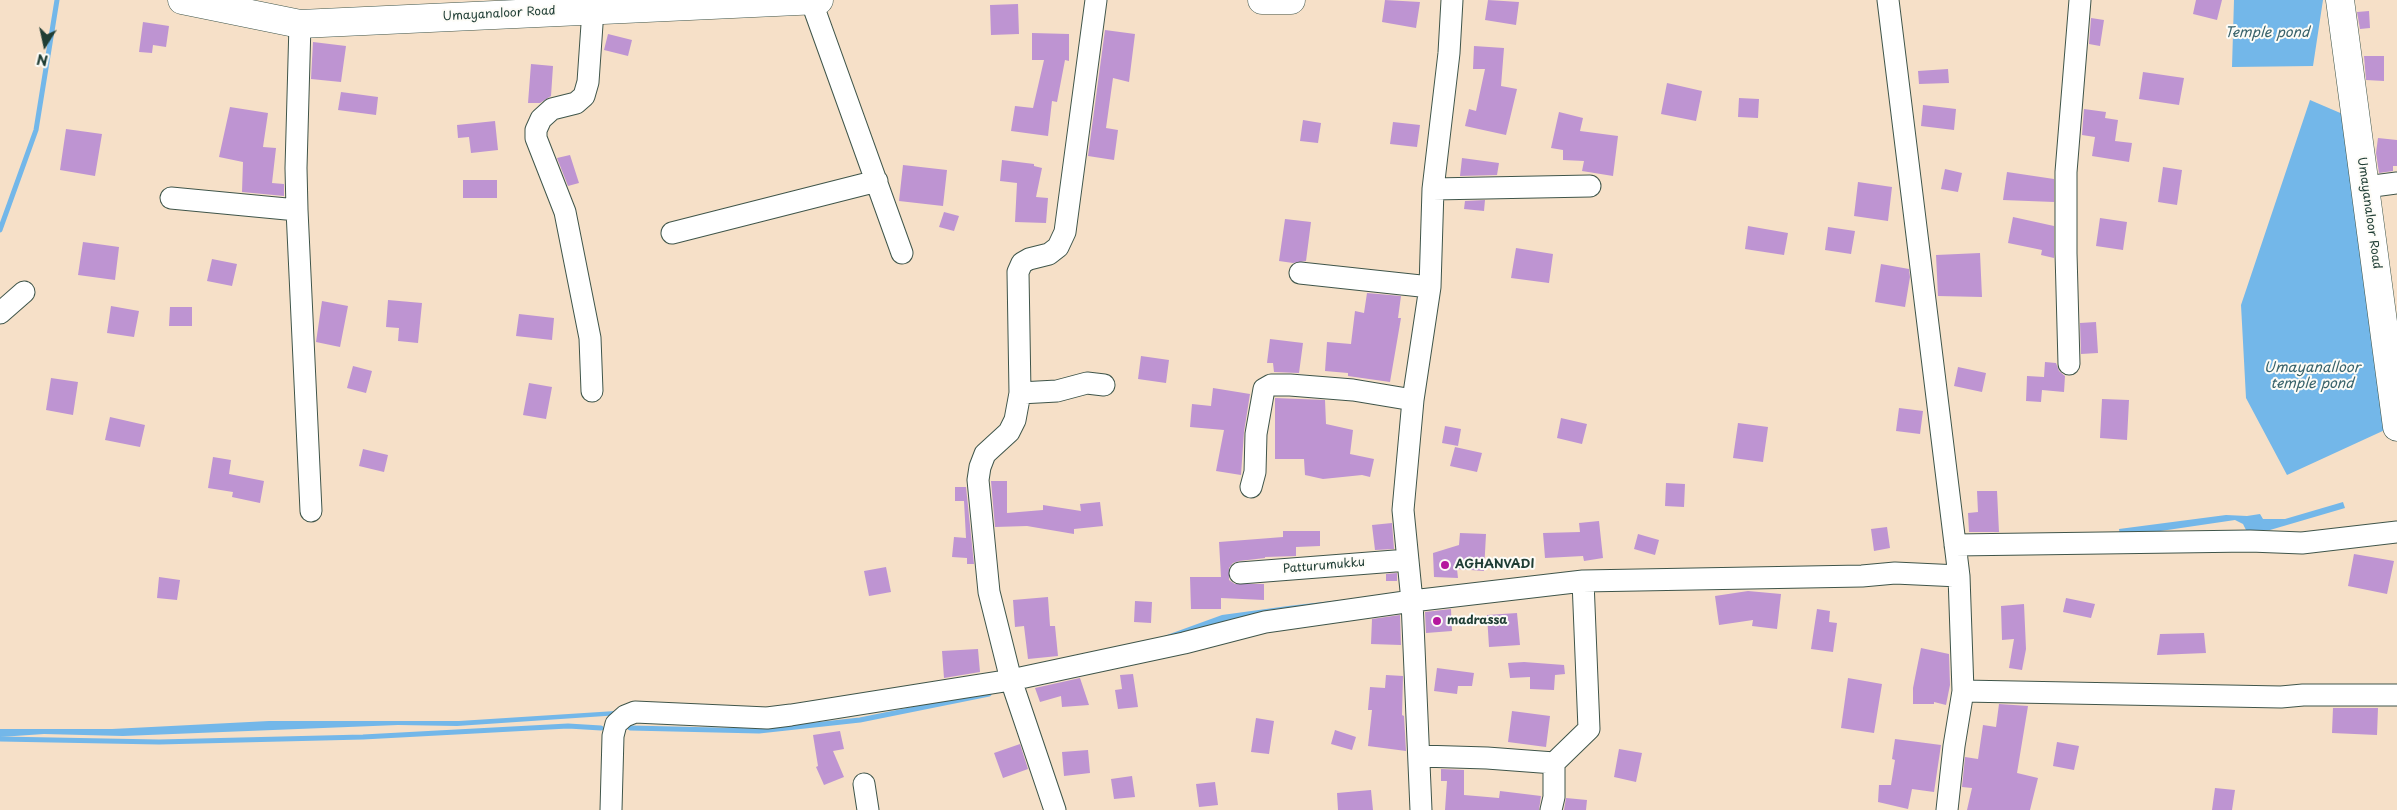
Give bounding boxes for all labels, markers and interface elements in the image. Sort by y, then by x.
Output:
street label: Umayanaloor Road [442,4,556,24]
north arrow [20,20,70,70]
water label: Temple pond [2225,25,2309,41]
text: N [35,49,50,72]
street label: Umayanaloor Road [2354,156,2384,270]
water label: Umayanalloor temple pond [2264,360,2360,392]
street label: Patturumukku [1282,555,1366,577]
place label: AGHANVADI [1455,558,1534,572]
marker: AGHANVADI [1439,559,1451,571]
place label: madrassa [1447,614,1507,628]
marker: madrassa [1431,615,1443,627]

